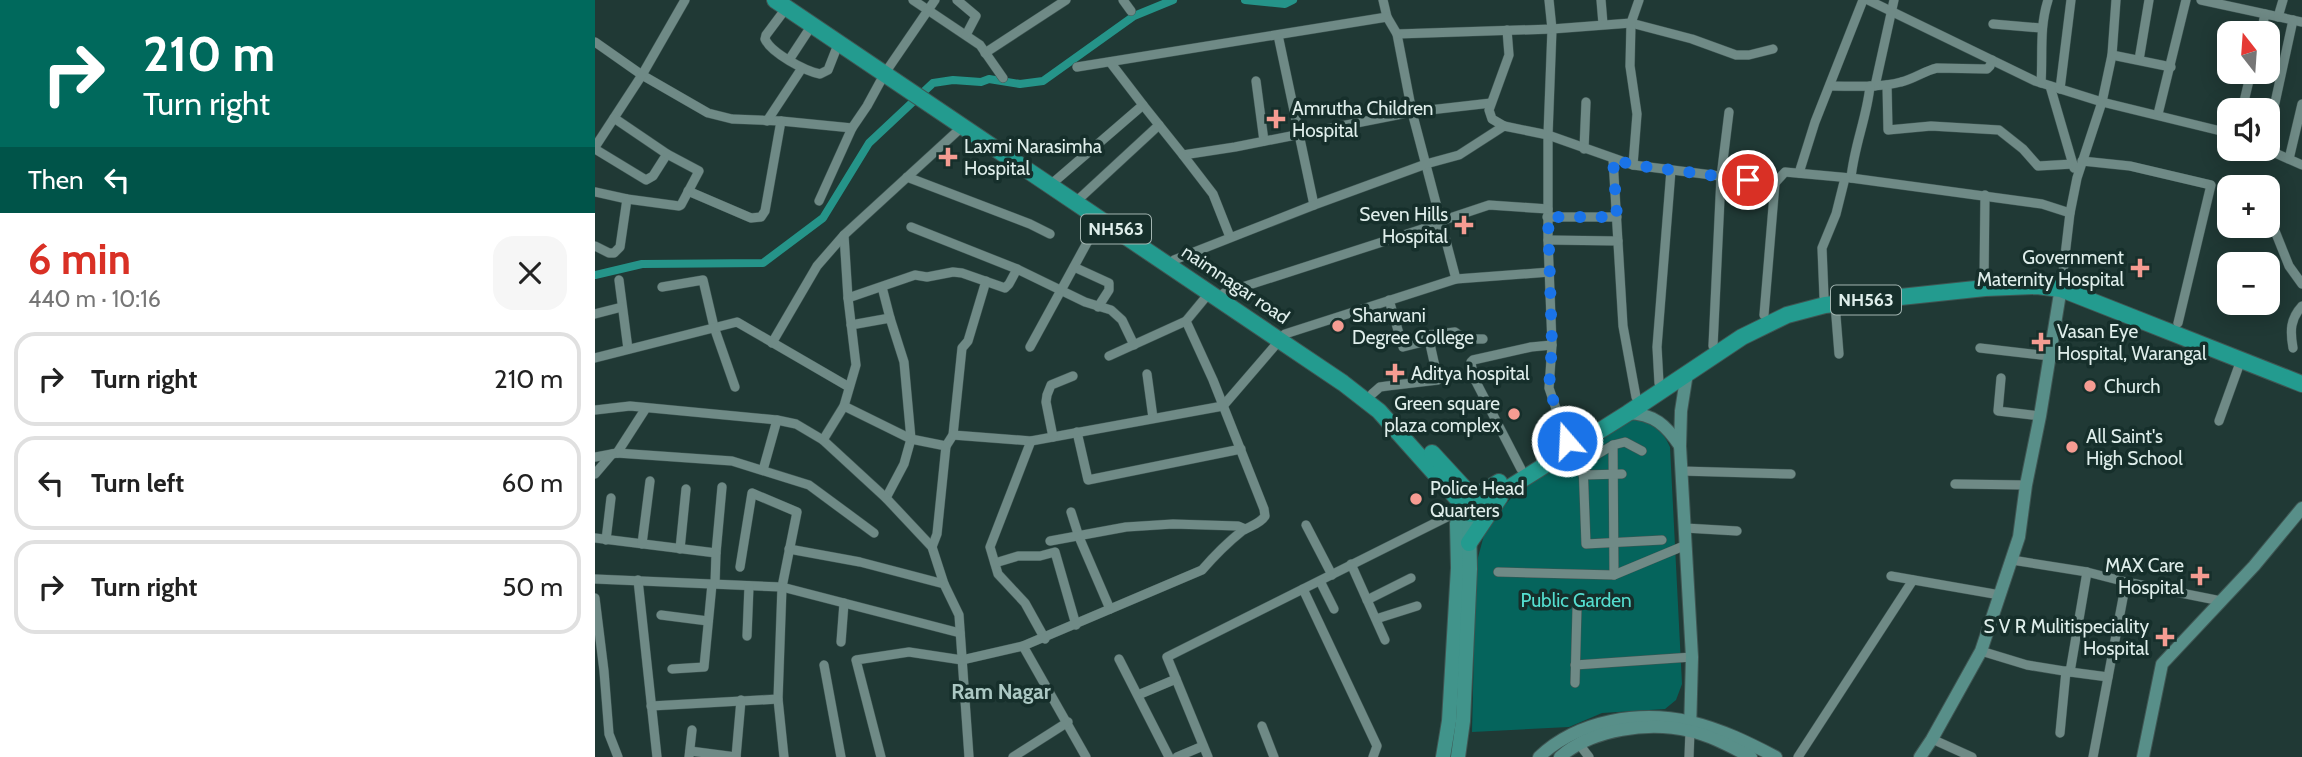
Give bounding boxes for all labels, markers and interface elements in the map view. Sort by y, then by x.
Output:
north arrow [2217,21,2280,84]
map controls [2217,21,2280,315]
text: 210 m [143,24,275,83]
icon: right [28,28,119,119]
text: Turn right [143,84,270,123]
place label: Amrutha Children Hospital [1292,97,1434,142]
button: sound [2217,98,2280,161]
marker: Amrutha Children Hospital [1266,109,1286,129]
place label: Laxmi Narasimha Hospital [964,135,1102,180]
marker: Laxmi Narasimha Hospital [938,147,958,167]
pin [1718,150,1778,210]
icon: left [98,161,136,199]
icon: arrive [1729,161,1767,199]
text: Then [28,164,84,196]
button: + [2217,175,2280,238]
place label: Seven Hills Hospital [1359,203,1449,248]
road number: NH563 [1081,214,1151,244]
marker: Seven Hills Hospital [1454,215,1474,235]
text: 6 min [28,233,131,285]
button: close [493,236,567,310]
street label: naimnagar road [1178,240,1294,329]
place label: Government Maternity Hospital [1977,246,2125,291]
button: − [2217,252,2280,315]
marker: Government Maternity Hospital [2130,258,2150,278]
text: 440 m · 10:16 [28,285,161,313]
road number: NH563 [1831,286,1901,314]
place label: Sharwani Degree College [1352,304,1474,349]
marker: Sharwani Degree College [1330,318,1346,334]
place label: Vasan Eye Hospital, Warangal [2057,320,2207,365]
marker: Vasan Eye Hospital, Warangal [2031,332,2051,352]
icon: right [32,360,70,398]
place label: Aditya hospital [1411,362,1530,385]
text: Turn right [91,363,197,395]
text: 210 m [494,363,563,395]
marker: Aditya hospital [1385,363,1405,383]
place label: Church [2104,375,2161,398]
marker: Church [2082,378,2098,394]
place label: Green square plaza complex [1384,392,1500,437]
position arrow [1530,404,1604,478]
marker: Green square plaza complex [1506,406,1522,422]
place label: All Saint's High School [2086,425,2183,470]
marker: All Saint's High School [2064,439,2080,455]
icon: left [32,464,70,502]
text: Turn left [91,467,184,499]
text: 60 m [501,467,563,499]
place label: Police Head Quarters [1430,477,1525,522]
marker: Police Head Quarters [1408,491,1424,507]
place label: MAX Care Hospital [2105,554,2185,599]
marker: MAX Care Hospital [2190,566,2210,586]
icon: right [32,568,70,606]
text: Turn right [91,571,197,603]
text: 50 m [502,571,563,603]
park label: Public Garden [1520,589,1632,612]
place label: S V R Mulitispeciality Hospital [1983,615,2150,660]
marker: S V R Mulitispeciality Hospital [2155,627,2175,647]
district label: Ram Nagar [951,679,1051,704]

